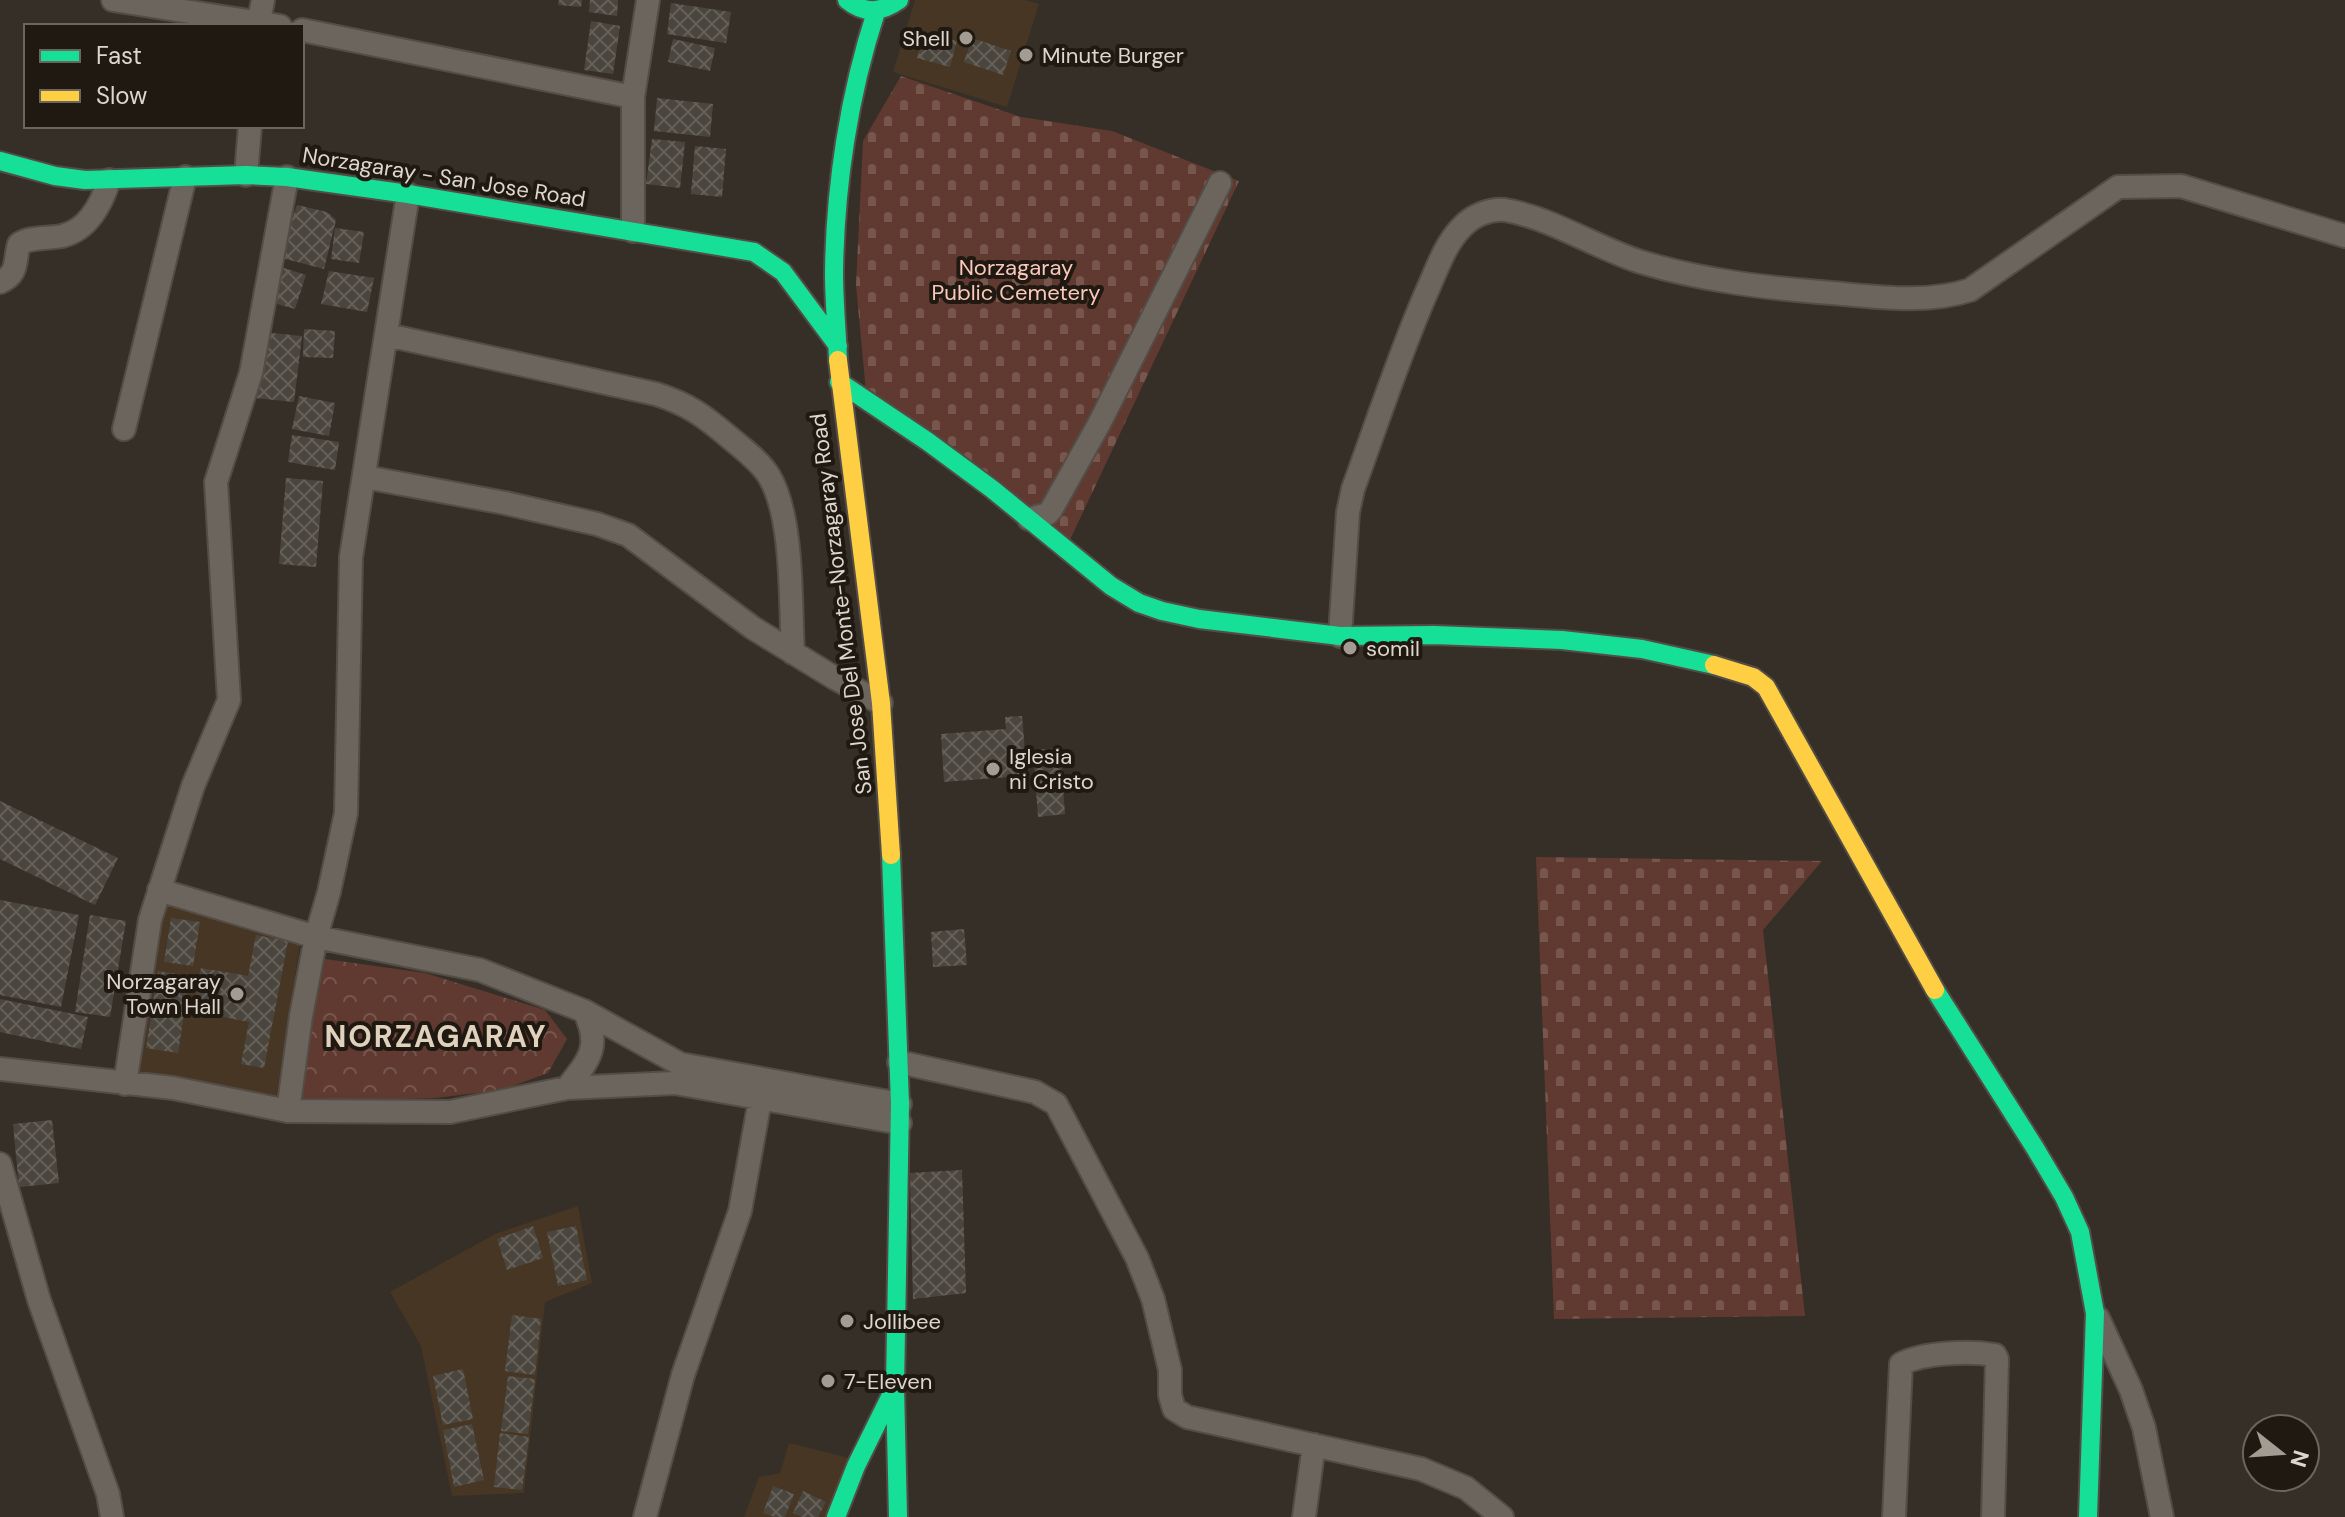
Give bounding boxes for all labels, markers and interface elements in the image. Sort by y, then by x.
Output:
legend [24,24,304,128]
place label: Shell [902,24,950,53]
marker: Shell [957,29,975,47]
text: Fast [96,40,142,71]
place label: Minute Burger [1042,41,1184,70]
marker: Minute Burger [1017,46,1035,64]
text: Slow [96,80,147,111]
street label: Norzagaray - San Jose Road [300,140,588,214]
park label: Norzagaray Public Cemetery [932,253,1100,307]
street label: San Jose Del Monte-Norzagaray Road [803,412,879,796]
place label: somil [1366,634,1420,663]
marker: somil [1341,639,1359,657]
place label: Iglesia ni Cristo [1009,742,1094,796]
marker: Iglesia ni Cristo [984,760,1002,778]
place label: Norzagaray Town Hall [106,967,221,1021]
marker: Norzagaray Town Hall [228,985,246,1003]
district label: NORZAGARAY [324,1017,548,1056]
place label: Jollibee [863,1307,941,1336]
marker: Jollibee [838,1312,856,1330]
place label: 7-Eleven [844,1367,932,1396]
marker: 7-Eleven [819,1372,837,1390]
north arrow [2241,1413,2321,1493]
text: N [2283,1447,2316,1471]

